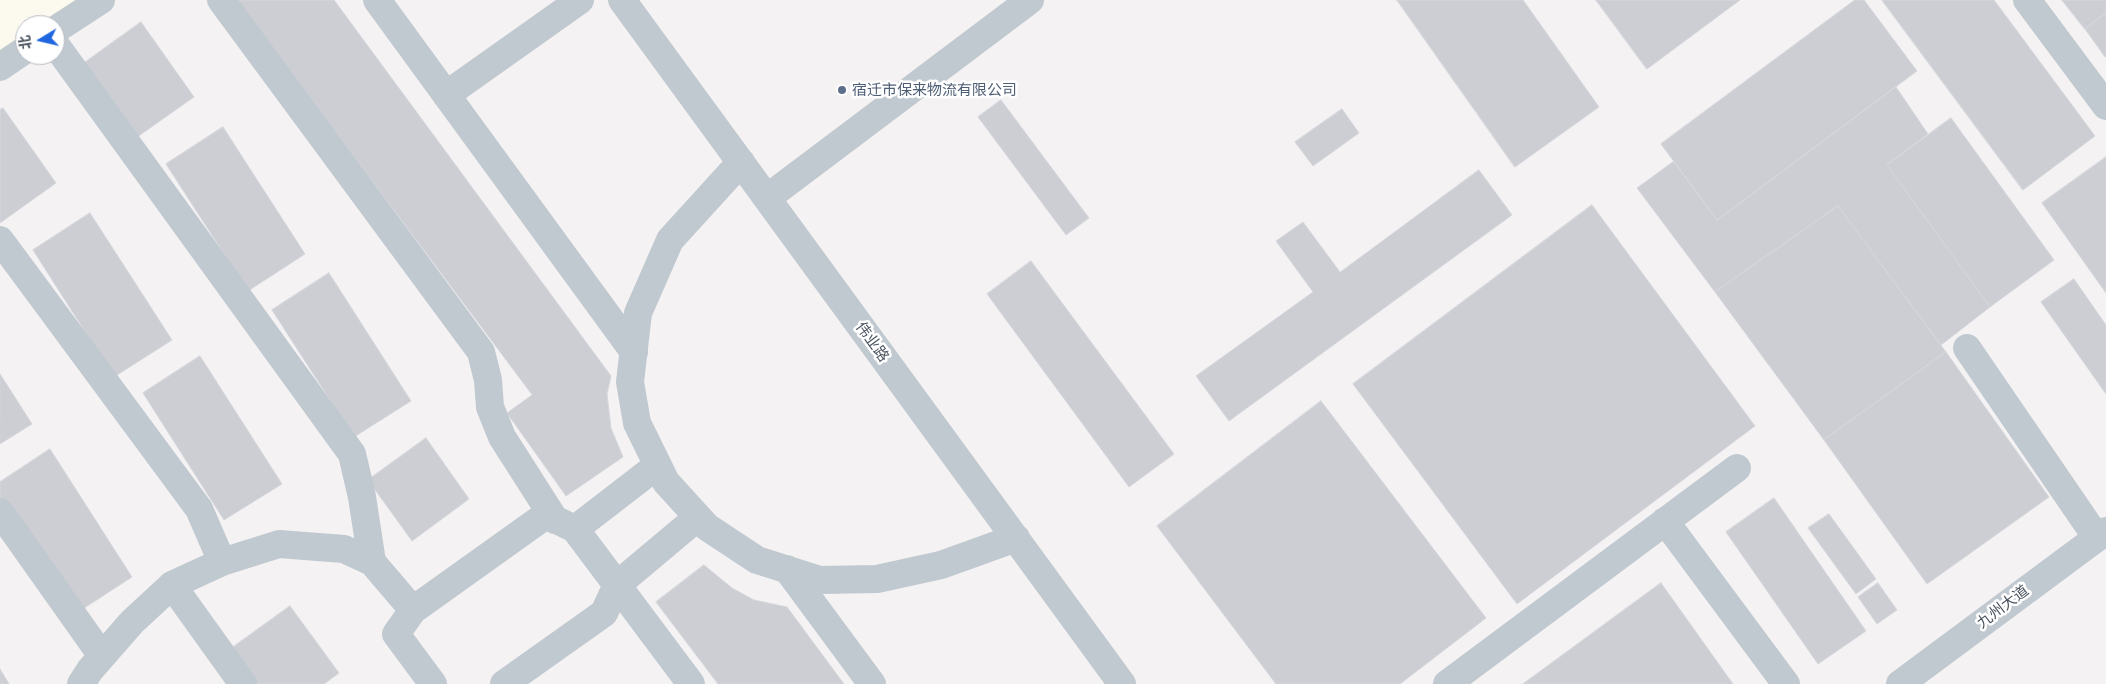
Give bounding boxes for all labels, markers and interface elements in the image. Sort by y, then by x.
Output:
north arrow [15,15,65,65]
text: 北 [18,34,34,50]
place label: 宿迁市保来物流有限公司 [852,81,1017,99]
marker: 宿迁市保来物流有限公司 [836,84,848,96]
street label: 伟业路 [851,319,893,365]
street label: 九州大道 [1974,582,2032,632]

